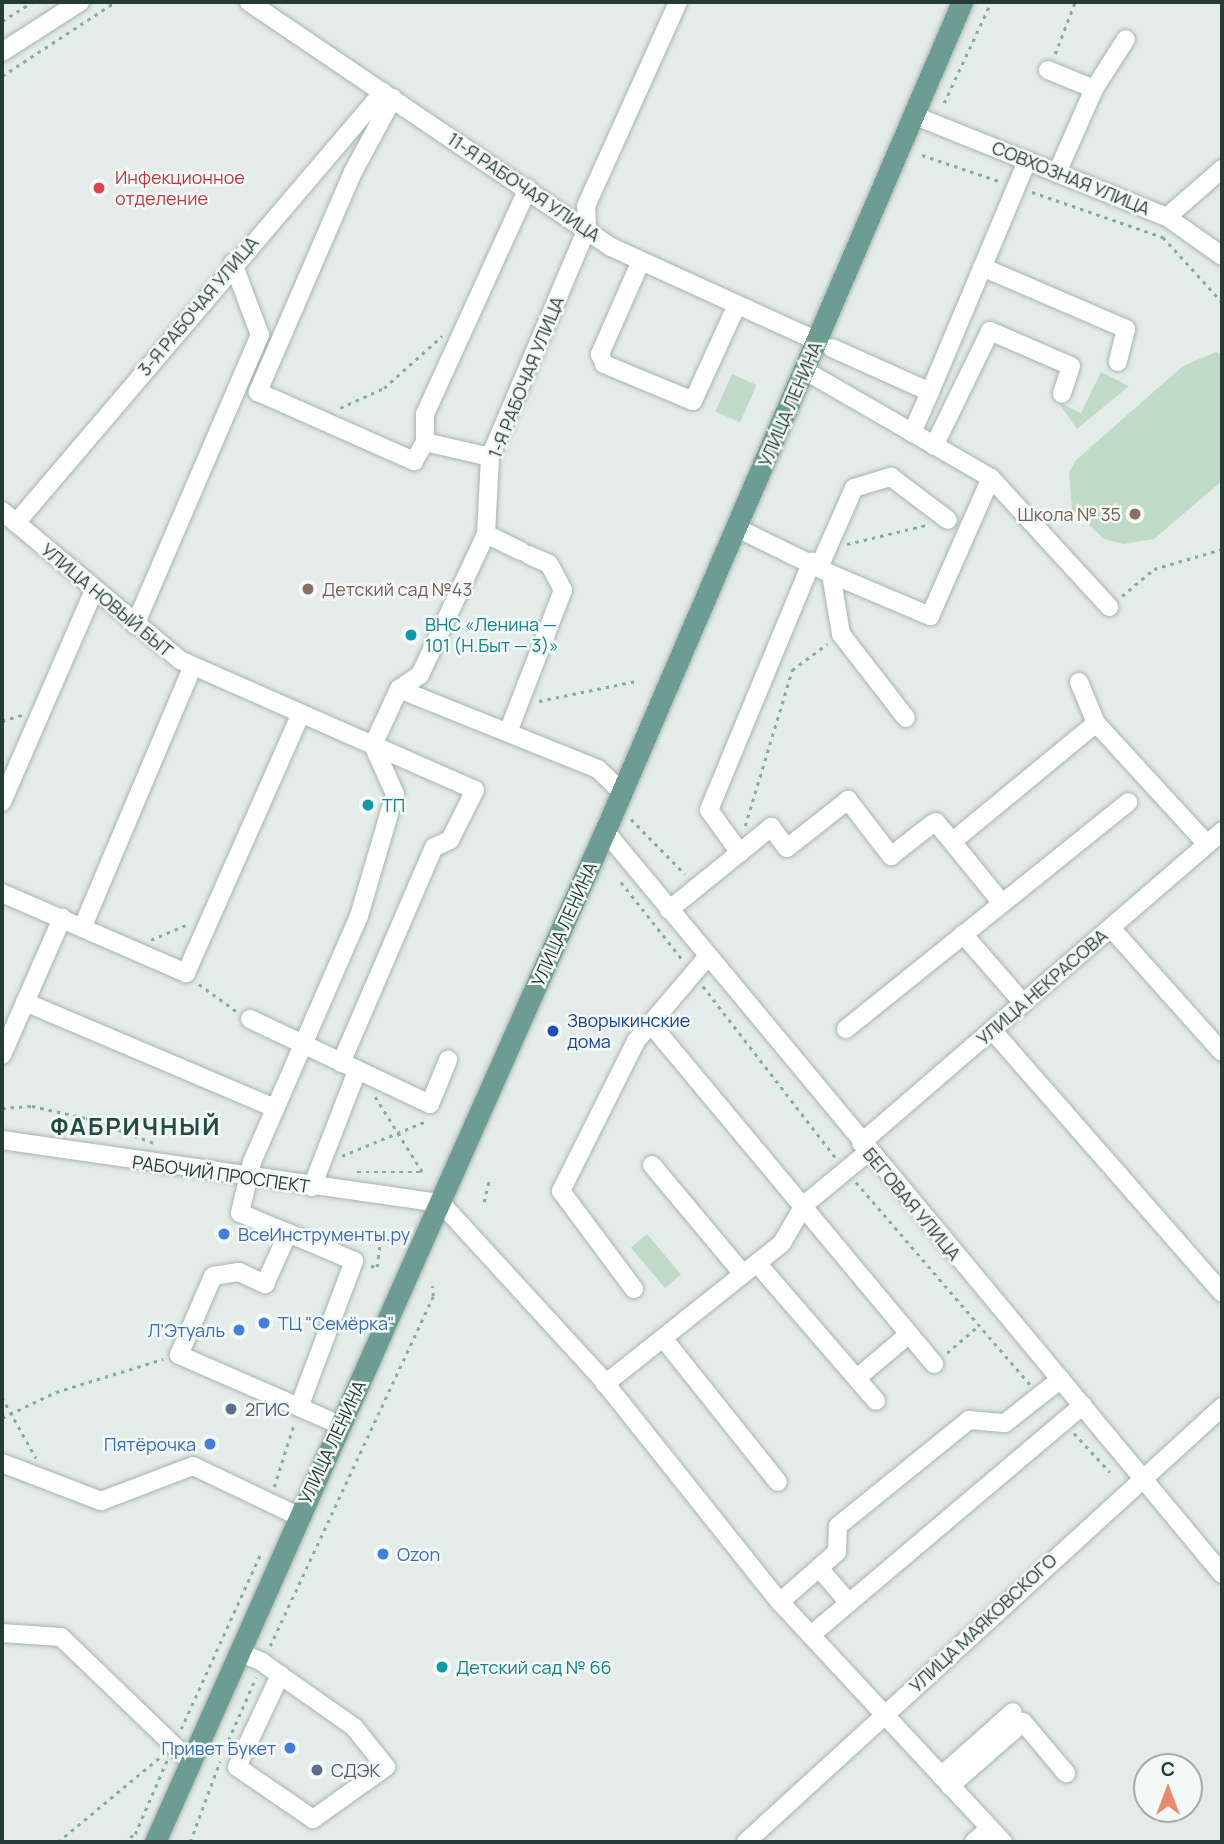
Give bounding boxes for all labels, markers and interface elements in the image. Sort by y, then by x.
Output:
street label: 11-Я РАБОЧАЯ УЛИЦА [444,128,604,246]
street label: СОВХОЗНАЯ УЛИЦА [989,136,1153,220]
place label: Инфекционное отделение [115,167,245,210]
marker: Инфекционное отделение [89,178,109,198]
street label: 3-Я РАБОЧАЯ УЛИЦА [133,232,263,380]
street label: 1-Я РАБОЧАЯ УЛИЦА [484,293,568,461]
street label: УЛИЦА ЛЕНИНА [754,338,826,470]
place label: Школа № 35 [1017,503,1121,525]
marker: Школа № 35 [1127,506,1143,522]
street label: УЛИЦА НОВЫЙ БЫТ [37,539,177,661]
place label: Детский сад №43 [322,578,472,600]
marker: Детский сад №43 [300,581,316,597]
place label: ВНС «Ленина — 101 (Н.Быт — 3)» [425,614,559,656]
marker: ВНС «Ленина — 101 (Н.Быт — 3)» [403,627,419,643]
place label: ТП [382,794,405,816]
marker: ТП [360,797,376,813]
street label: УЛИЦА ЛЕНИНА [527,858,601,990]
street label: УЛИЦА НЕКРАСОВА [972,924,1112,1050]
place label: Зворыкинские дома [567,1010,690,1052]
marker: Зворыкинские дома [545,1023,561,1039]
district label: ФАБРИЧНЫЙ [52,1112,220,1140]
street label: БЕГОВАЯ УЛИЦА [859,1143,965,1265]
street label: РАБОЧИЙ ПРОСПЕКТ [131,1151,311,1197]
place label: ВсеИнструменты.ру [238,1223,410,1245]
marker: ВсеИнструменты.ру [216,1226,232,1242]
place label: ТЦ "Семёрка" [278,1312,395,1334]
marker: ТЦ "Семёрка" [256,1315,272,1331]
place label: Л'Этуаль [148,1319,225,1341]
marker: Л'Этуаль [231,1322,247,1338]
street label: УЛИЦА ЛЕНИНА [294,1377,370,1507]
place label: 2ГИС [245,1398,290,1420]
marker: 2ГИС [223,1401,239,1417]
place label: Пятёрочка [104,1433,196,1455]
marker: Пятёрочка [202,1436,218,1452]
place label: Ozon [397,1543,440,1565]
marker: Ozon [375,1546,391,1562]
street label: УЛИЦА МАЯКОВСКОГО [905,1549,1061,1697]
place label: Детский сад № 66 [456,1656,612,1678]
marker: Детский сад № 66 [434,1659,450,1675]
place label: Привет Букет [161,1737,276,1759]
marker: Привет Букет [282,1740,298,1756]
north arrow [1133,1753,1203,1823]
text: С [1161,1756,1175,1782]
place label: СДЭК [331,1759,380,1781]
marker: СДЭК [309,1762,325,1778]

